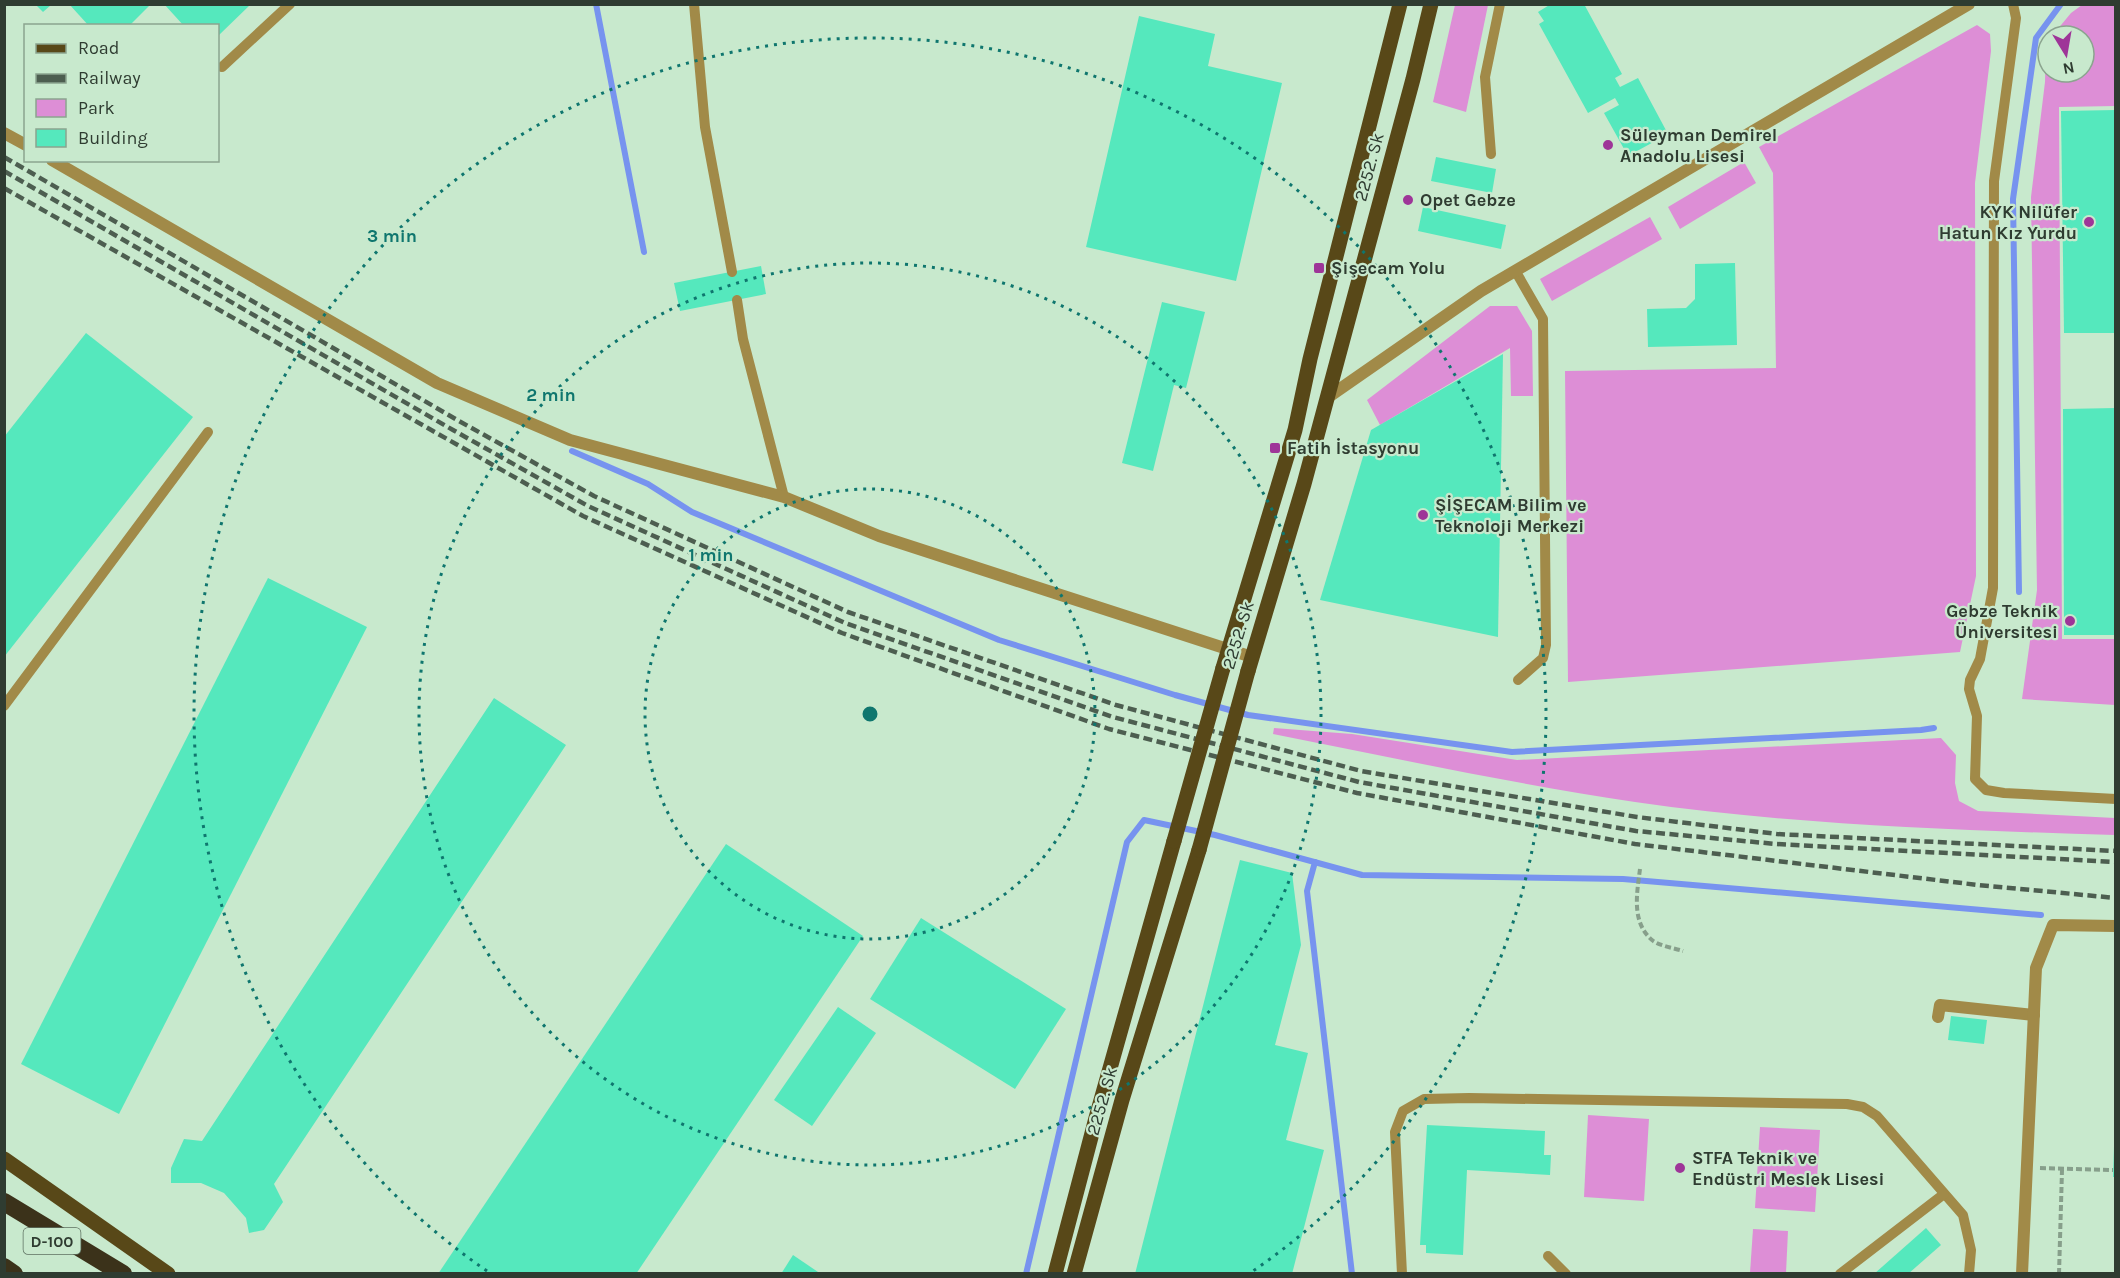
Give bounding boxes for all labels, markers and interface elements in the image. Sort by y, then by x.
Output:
legend [24,24,219,162]
north arrow [2036,24,2096,84]
text: Road [78,37,119,59]
text: N [2061,58,2076,79]
text: Railway [78,67,141,89]
text: Park [78,97,115,119]
place label: Süleyman Demirel Anadolu Lisesi [1620,124,1777,167]
text: Building [78,127,148,149]
street label: 2252. Sk [1349,130,1389,204]
marker: Süleyman Demirel Anadolu Lisesi [1601,138,1615,152]
place label: Opet Gebze [1420,189,1516,211]
marker: Opet Gebze [1401,193,1415,207]
place label: KYK Nilüfer Hatun Kız Yurdu [1939,201,2077,244]
marker: KYK Nilüfer Hatun Kız Yurdu [2082,215,2096,229]
text: 3 min [367,225,417,247]
place label: Şişecam Yolu [1331,257,1445,279]
marker: Şişecam Yolu [1312,261,1326,275]
text: 2 min [526,384,576,406]
place label: Fatih İstasyonu [1287,437,1419,459]
marker: Fatih İstasyonu [1268,441,1282,455]
place label: ŞİŞECAM Bilim ve Teknoloji Merkezi [1435,494,1586,537]
marker: ŞİŞECAM Bilim ve Teknoloji Merkezi [1416,508,1430,522]
text: 1 min [688,544,734,566]
street label: 2252. Sk [1217,598,1259,672]
place label: Gebze Teknik Üniversitesi [1946,600,2058,643]
marker: Gebze Teknik Üniversitesi [2063,614,2077,628]
centre of rings [860,704,880,724]
street label: 2252. Sk [1082,1064,1122,1138]
place label: STFA Teknik ve Endüstri Meslek Lisesi [1692,1147,1884,1190]
marker: STFA Teknik ve Endüstri Meslek Lisesi [1673,1161,1687,1175]
road number: D-100 [23,1228,80,1254]

